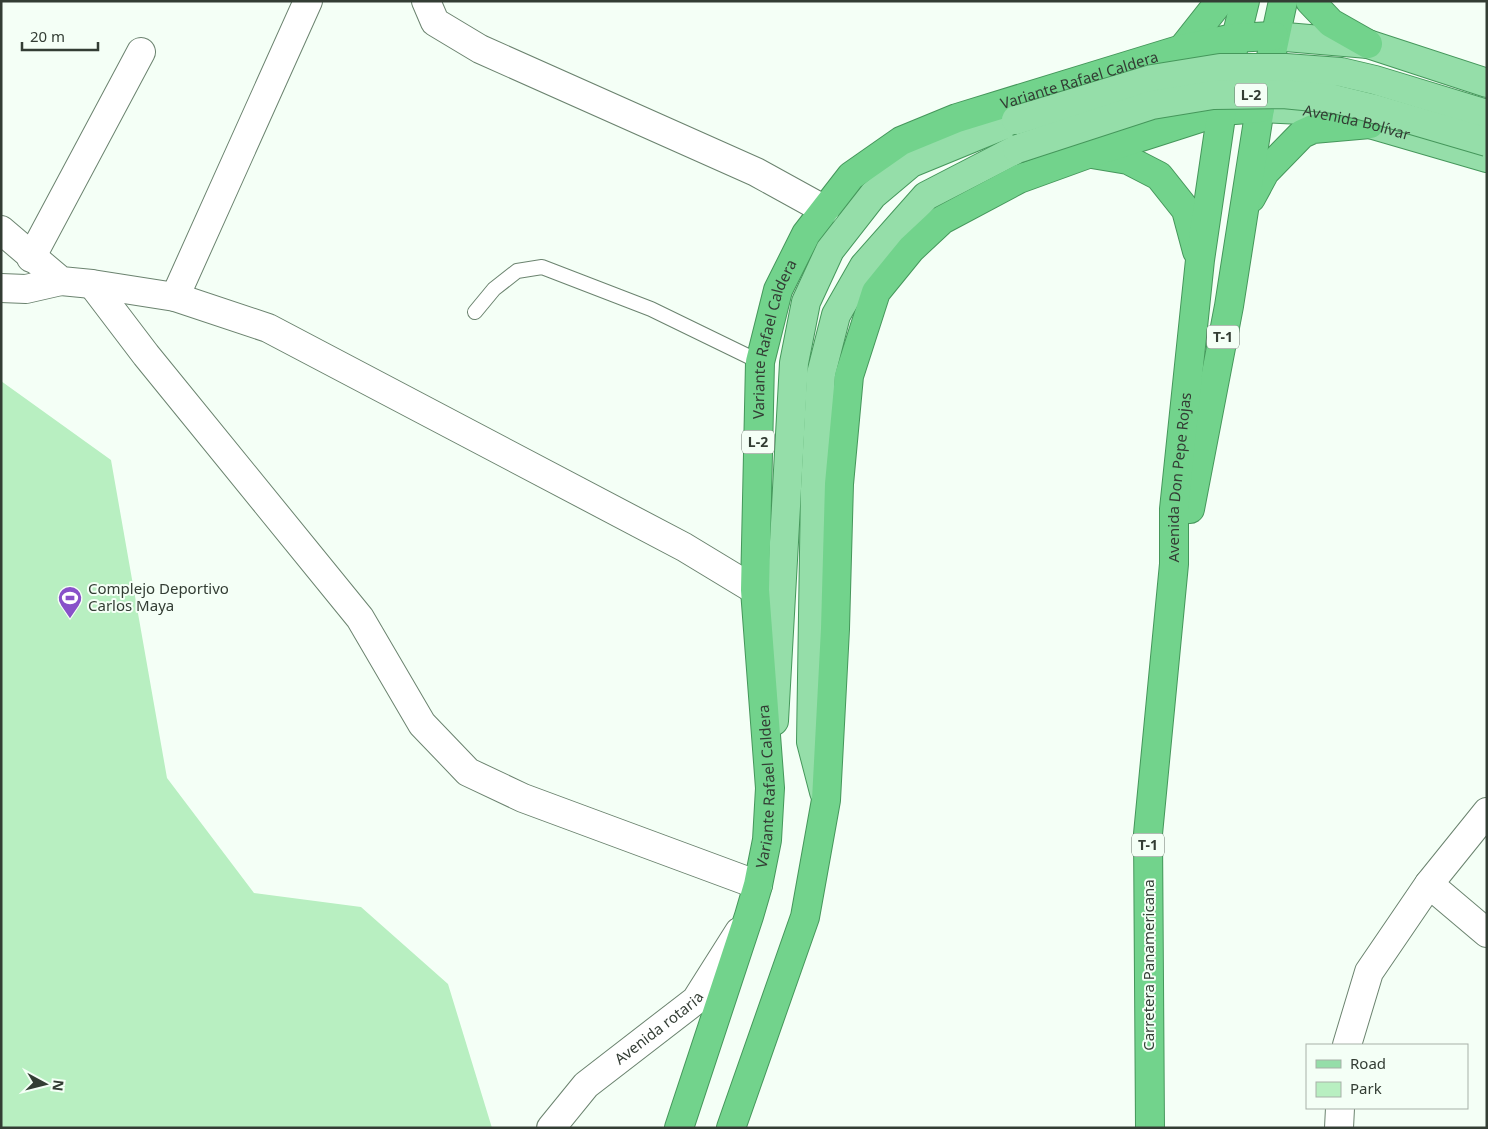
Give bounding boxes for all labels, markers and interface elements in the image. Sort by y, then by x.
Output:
scale bar [22,20,99,52]
text: 20 m [30,26,65,46]
street label: Variante Rafael Caldera [998,46,1161,113]
road number: L-2 [1235,84,1267,106]
street label: Avenida Bolívar [1301,99,1413,144]
street label: Variante Rafael Caldera [748,256,801,419]
road number: T-1 [1207,326,1239,348]
street label: Avenida Don Pepe Rojas [1163,391,1195,563]
road number: L-2 [742,431,774,454]
place label: Complejo Deportivo Carlos Maya [88,578,229,615]
sports icon: Complejo Deportivo Carlos Maya [57,585,83,619]
street label: Variante Rafael Caldera [751,704,779,870]
road number: T-1 [1132,834,1164,856]
street label: Carretera Panamericana [1138,879,1158,1051]
street label: Avenida rotaria [610,988,708,1068]
legend [1306,1044,1468,1109]
text: Road [1350,1053,1386,1073]
north arrow [20,1059,70,1109]
text: Park [1350,1078,1382,1098]
text: N [48,1079,69,1092]

